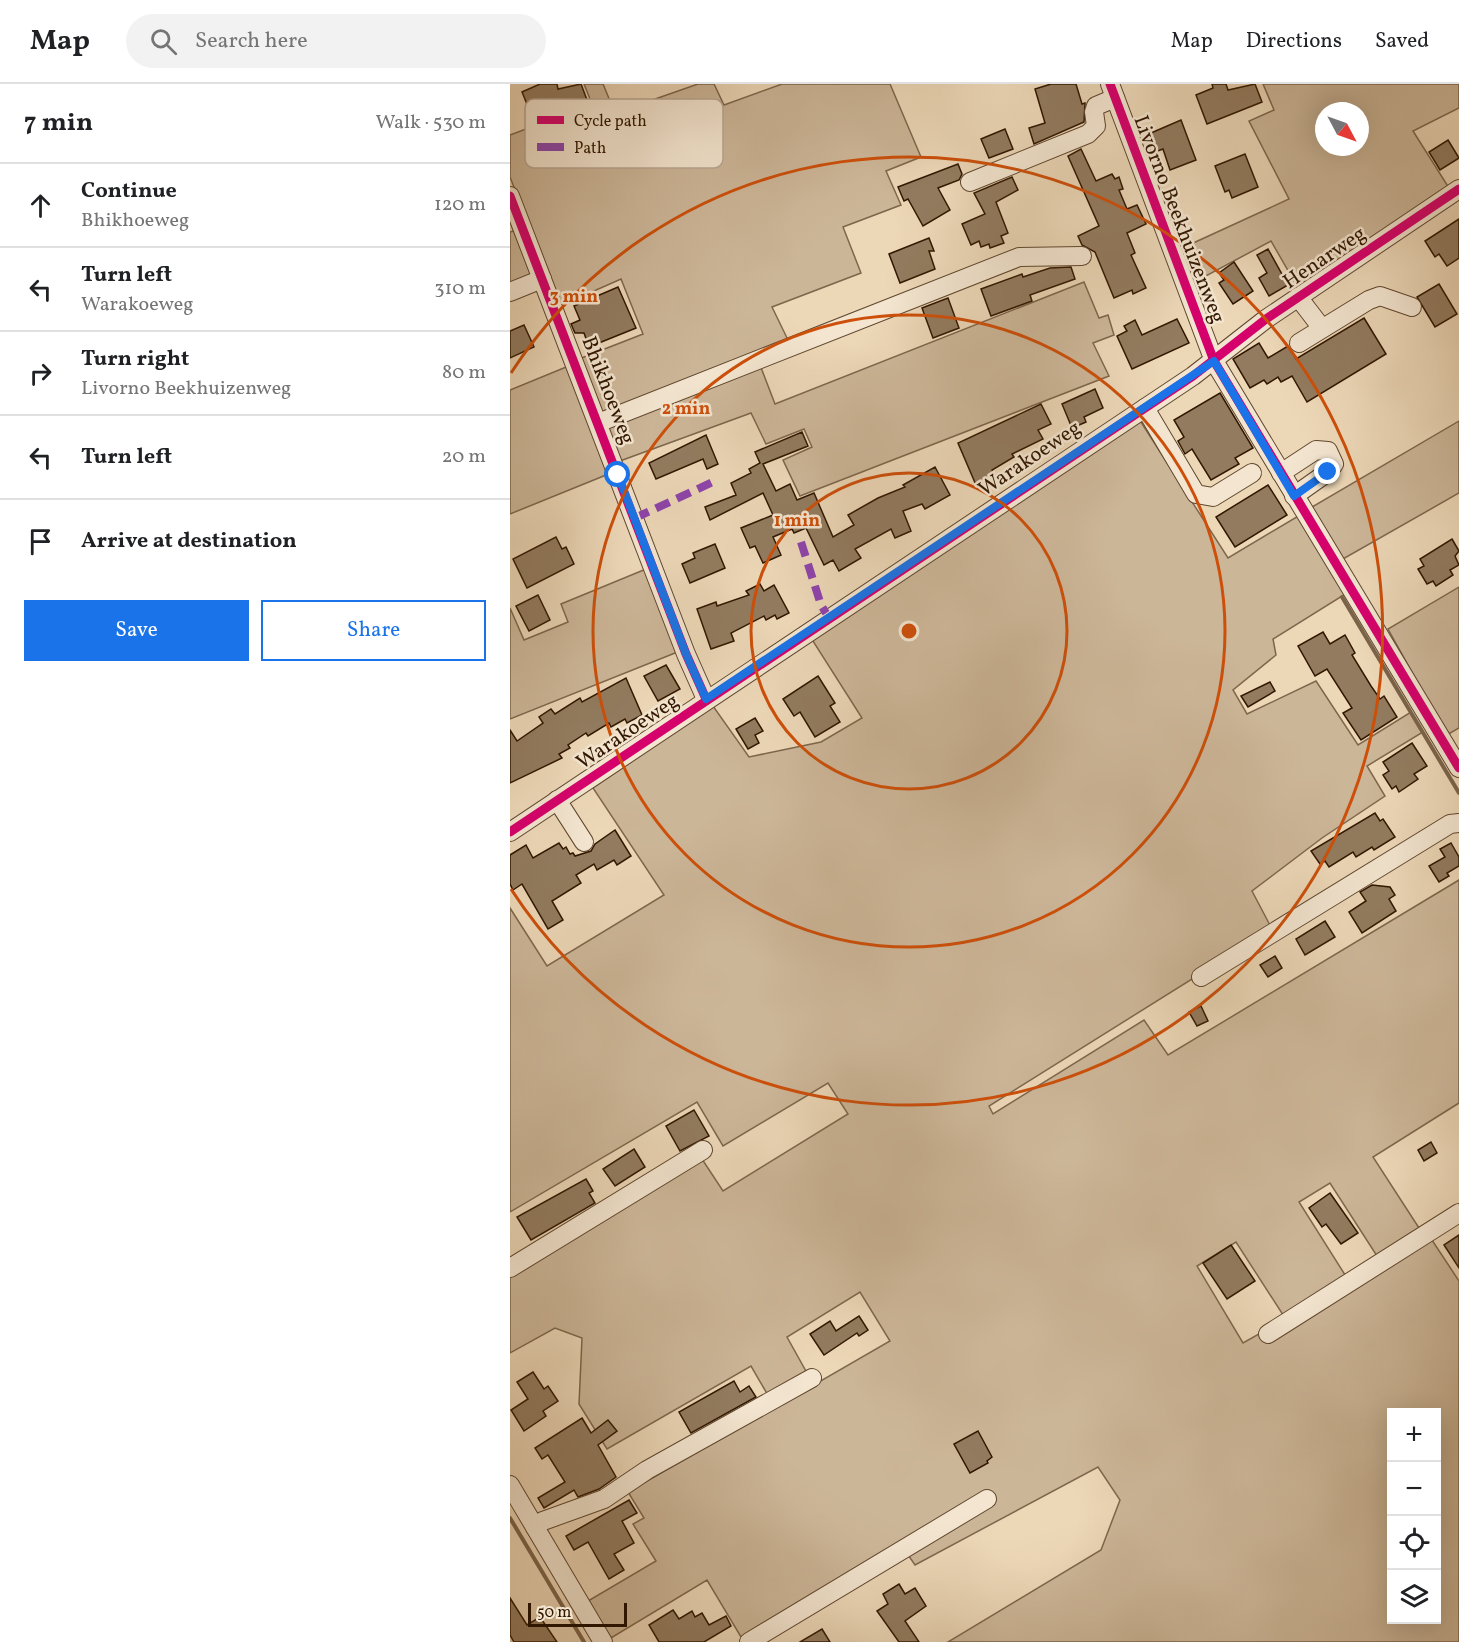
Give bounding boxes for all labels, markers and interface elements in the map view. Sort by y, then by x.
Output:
search box [126,14,546,68]
text: Map [30,22,90,61]
icon: search [147,25,180,58]
text: Search here [195,26,308,57]
text: Map [1171,27,1213,56]
text: Directions [1246,27,1342,56]
text: Saved [1375,27,1429,56]
legend [525,99,723,168]
north arrow [1315,102,1369,156]
text: 7 min [24,105,93,141]
text: Walk · 530 m [375,109,486,137]
text: Cycle path [574,111,647,133]
street label: Livorno Beekhuizenweg [1125,111,1232,328]
text: Path [574,138,606,160]
text: Continue [81,176,177,207]
icon: ahead [24,189,57,222]
text: 120 m [434,191,486,219]
text: Bhikhoeweg [81,207,189,235]
street label: Henarweg [1278,220,1372,297]
text: Turn left [81,260,172,291]
icon: left [24,273,57,306]
text: 310 m [434,275,486,303]
text: 3 min [550,285,598,310]
text: Warakoeweg [81,291,193,319]
street label: Bhikhoeweg [574,332,641,449]
text: Turn right [81,344,189,375]
icon: right [24,357,57,390]
text: 80 m [442,359,486,387]
text: Livorno Beekhuizenweg [81,375,291,403]
text: 2 min [662,397,710,422]
street label: Warakoeweg [973,414,1087,504]
icon: left [24,441,57,474]
text: Turn left [81,442,172,473]
text: 20 m [442,443,486,471]
route end [1314,458,1340,484]
route start [604,461,630,487]
text: 1 min [774,509,820,534]
icon: arrive [24,525,57,558]
text: Arrive at destination [81,526,297,557]
button: Save [24,600,249,661]
button: Share [261,600,486,661]
centre of rings [899,621,919,641]
street label: Warakoeweg [571,687,685,777]
map controls [1387,1408,1441,1624]
button: + [1387,1408,1441,1462]
button: − [1387,1462,1441,1516]
button: locate [1387,1516,1441,1570]
button: layers [1387,1570,1441,1624]
scale bar [528,1600,627,1628]
text: 50 m [537,1602,571,1624]

